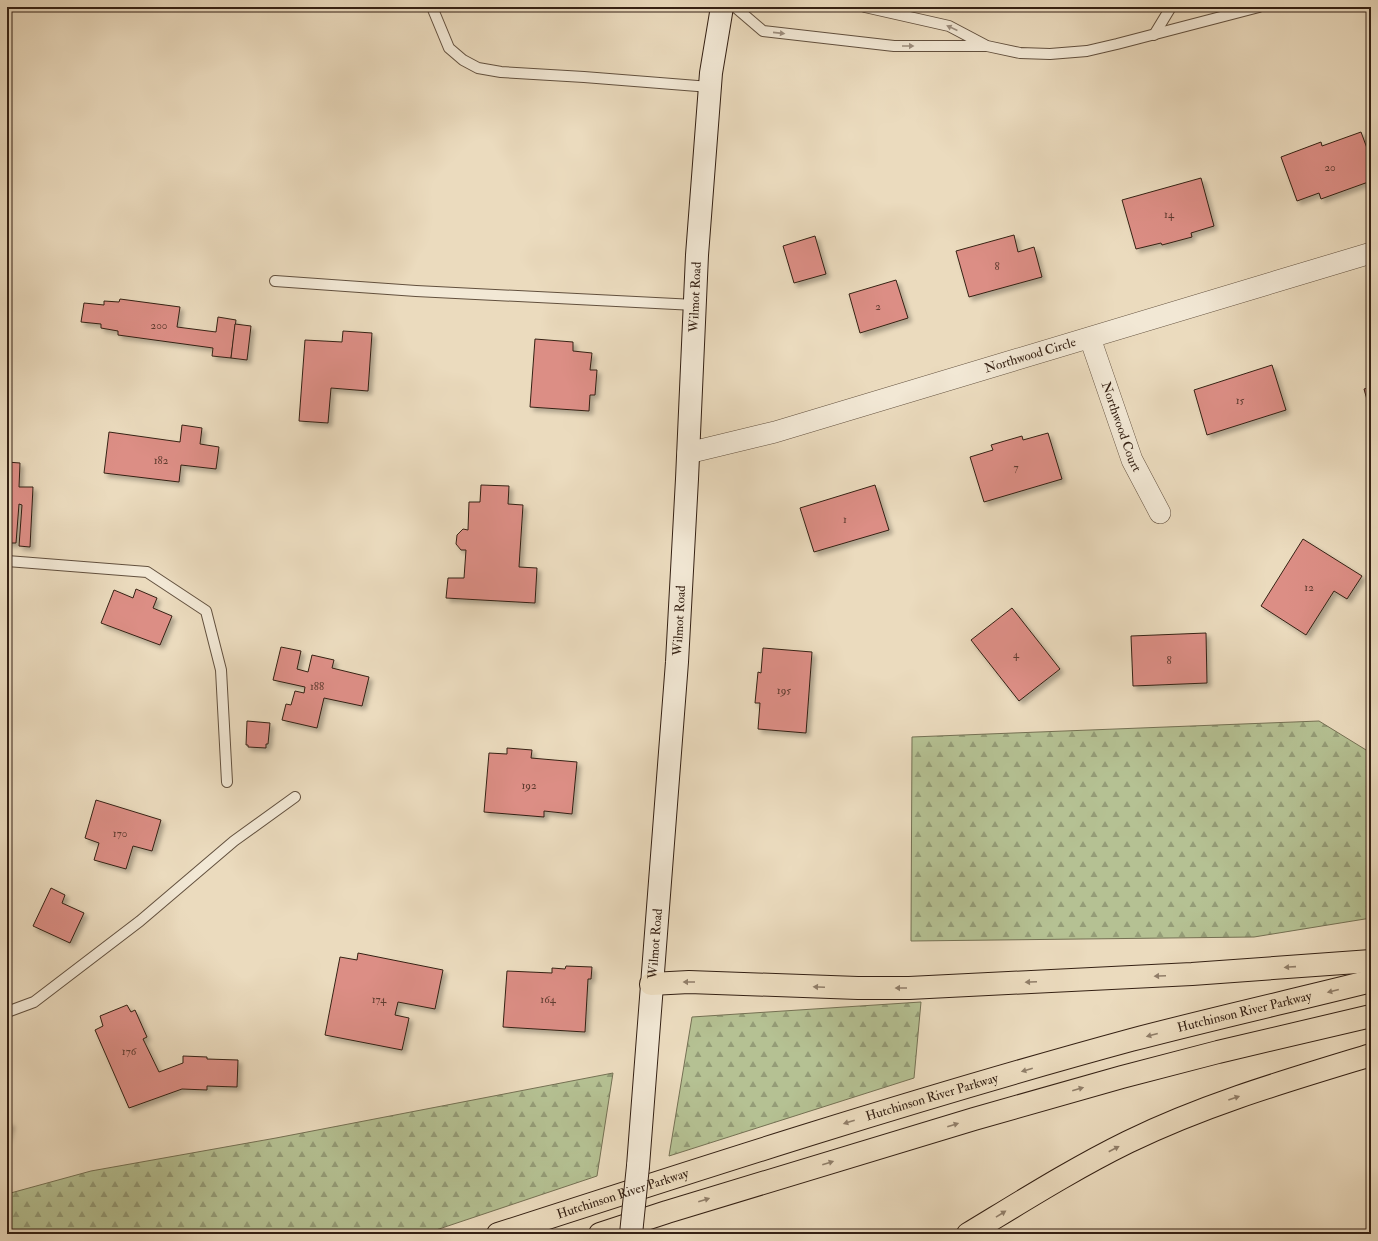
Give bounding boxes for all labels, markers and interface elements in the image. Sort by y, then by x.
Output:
one-way arrow [947,25,958,31]
one-way arrow [773,30,785,36]
one-way arrow [902,43,915,49]
house number: 20 [1324,161,1336,174]
house number: 14 [1164,208,1175,221]
house number: 8 [994,260,1000,273]
street label: Wilmot Road [686,261,705,334]
house number: 2 [875,300,881,313]
house number: 200 [151,319,168,332]
street label: Northwood Circle [983,334,1078,377]
street label: Northwood Court [1098,380,1145,475]
house number: 15 [1236,394,1245,407]
house number: 182 [154,454,169,467]
house number: 7 [1013,461,1019,474]
house number: 1 [843,513,847,526]
house number: 12 [1304,581,1314,594]
street label: Wilmot Road [669,584,689,657]
house number: 4 [1013,648,1020,661]
house number: 8 [1166,654,1172,667]
house number: 188 [310,680,324,693]
house number: 195 [777,684,791,697]
house number: 192 [521,779,537,792]
house number: 170 [113,827,128,840]
street label: Wilmot Road [644,907,666,980]
one-way arrow [1284,964,1296,971]
one-way arrow [1154,972,1166,979]
one-way arrow [682,979,695,985]
one-way arrow [1025,979,1037,986]
one-way arrow [813,983,825,990]
one-way arrow [894,985,907,991]
street label: Hutchinson River Parkway [1176,988,1314,1036]
one-way arrow [1327,988,1339,994]
house number: 174 [372,993,387,1006]
house number: 164 [540,993,557,1006]
one-way arrow [1146,1032,1158,1038]
house number: 176 [122,1045,138,1058]
one-way arrow [1021,1067,1033,1073]
street label: Hutchinson River Parkway [864,1070,1001,1125]
one-way arrow [1072,1086,1084,1092]
one-way arrow [1228,1095,1240,1101]
one-way arrow [842,1119,854,1125]
one-way arrow [947,1122,959,1128]
one-way arrow [1108,1146,1120,1153]
one-way arrow [823,1160,835,1166]
street label: Hutchinson River Parkway [555,1165,691,1222]
one-way arrow [698,1197,710,1203]
one-way arrow [995,1210,1007,1217]

